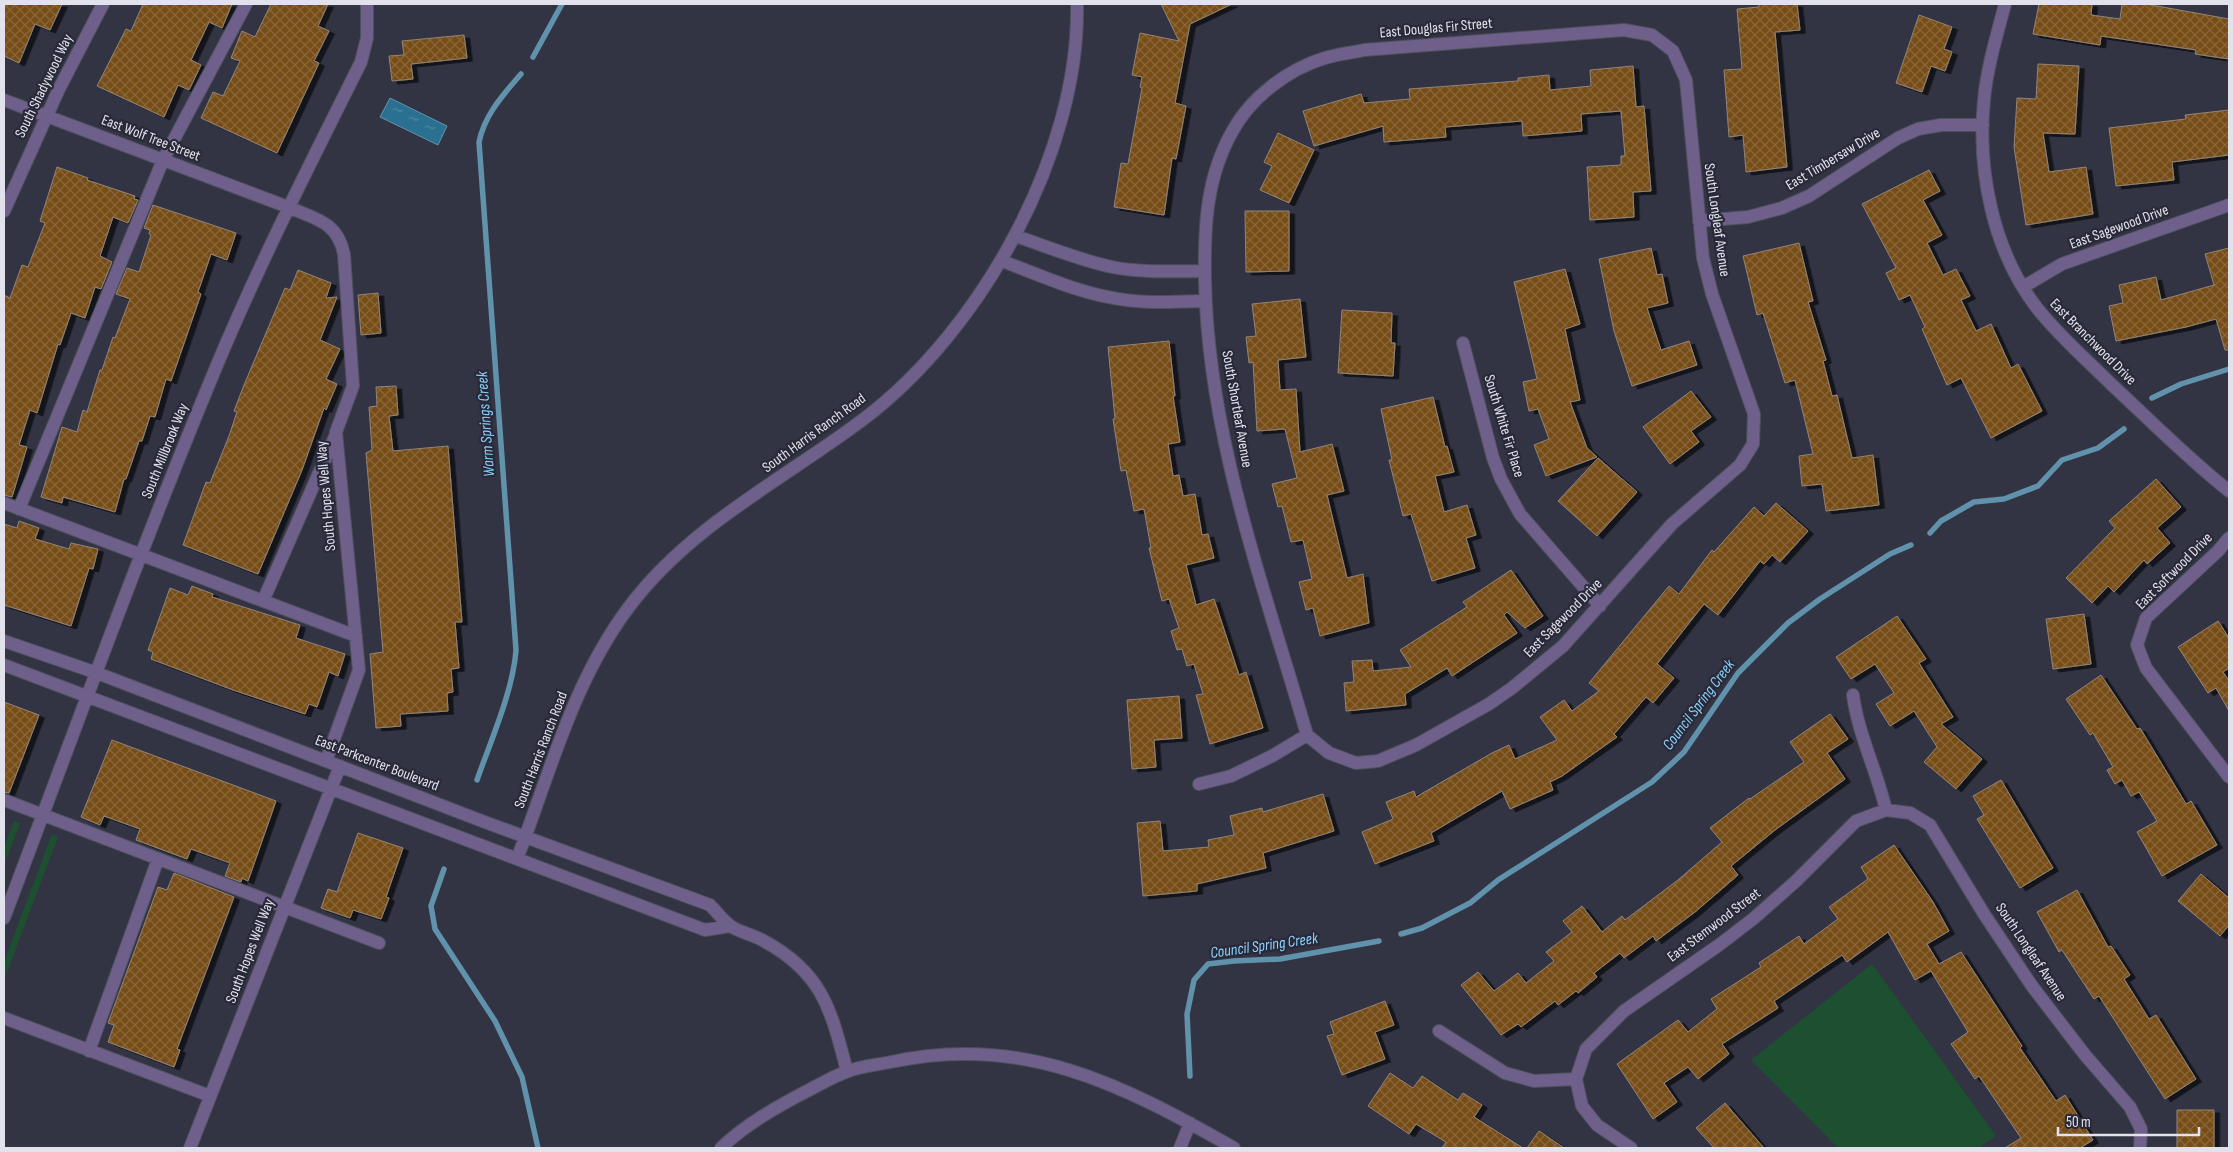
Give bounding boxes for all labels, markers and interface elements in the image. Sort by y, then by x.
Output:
street label: East Douglas Fir Street [1379,14,1494,42]
street label: South Shadywood Way [11,31,77,141]
street label: East Wolf Tree Street [99,110,204,166]
street label: East Timbersaw Drive [1782,123,1884,195]
street label: South Longleaf Avenue [1700,162,1734,278]
street label: East Sagewood Drive [2067,200,2171,254]
street label: East Branchwood Drive [2046,295,2140,389]
street label: South Shortleaf Avenue [1217,349,1257,469]
water label: Warm Springs Creek [473,370,499,477]
street label: South White Fir Place [1479,372,1529,480]
street label: South Harris Ranch Road [758,389,870,477]
street label: South Millbrook Way [137,400,193,502]
street label: South Hopes Well Way [312,440,340,552]
street label: East Softwood Drive [2131,528,2217,614]
street label: East Sagewood Drive [1520,575,1606,661]
water label: Council Spring Creek [1659,655,1740,754]
street label: South Harris Ranch Road [510,689,572,811]
street label: East Parkcenter Boulevard [312,731,442,795]
street label: East Stemwood Street [1664,884,1765,966]
street label: South Hopes Well Way [221,896,279,1006]
street label: South Longleaf Avenue [1991,899,2071,1005]
water label: Council Spring Creek [1209,929,1320,963]
scale bar [2058,1104,2199,1136]
text: 50 m [2066,1113,2091,1132]

